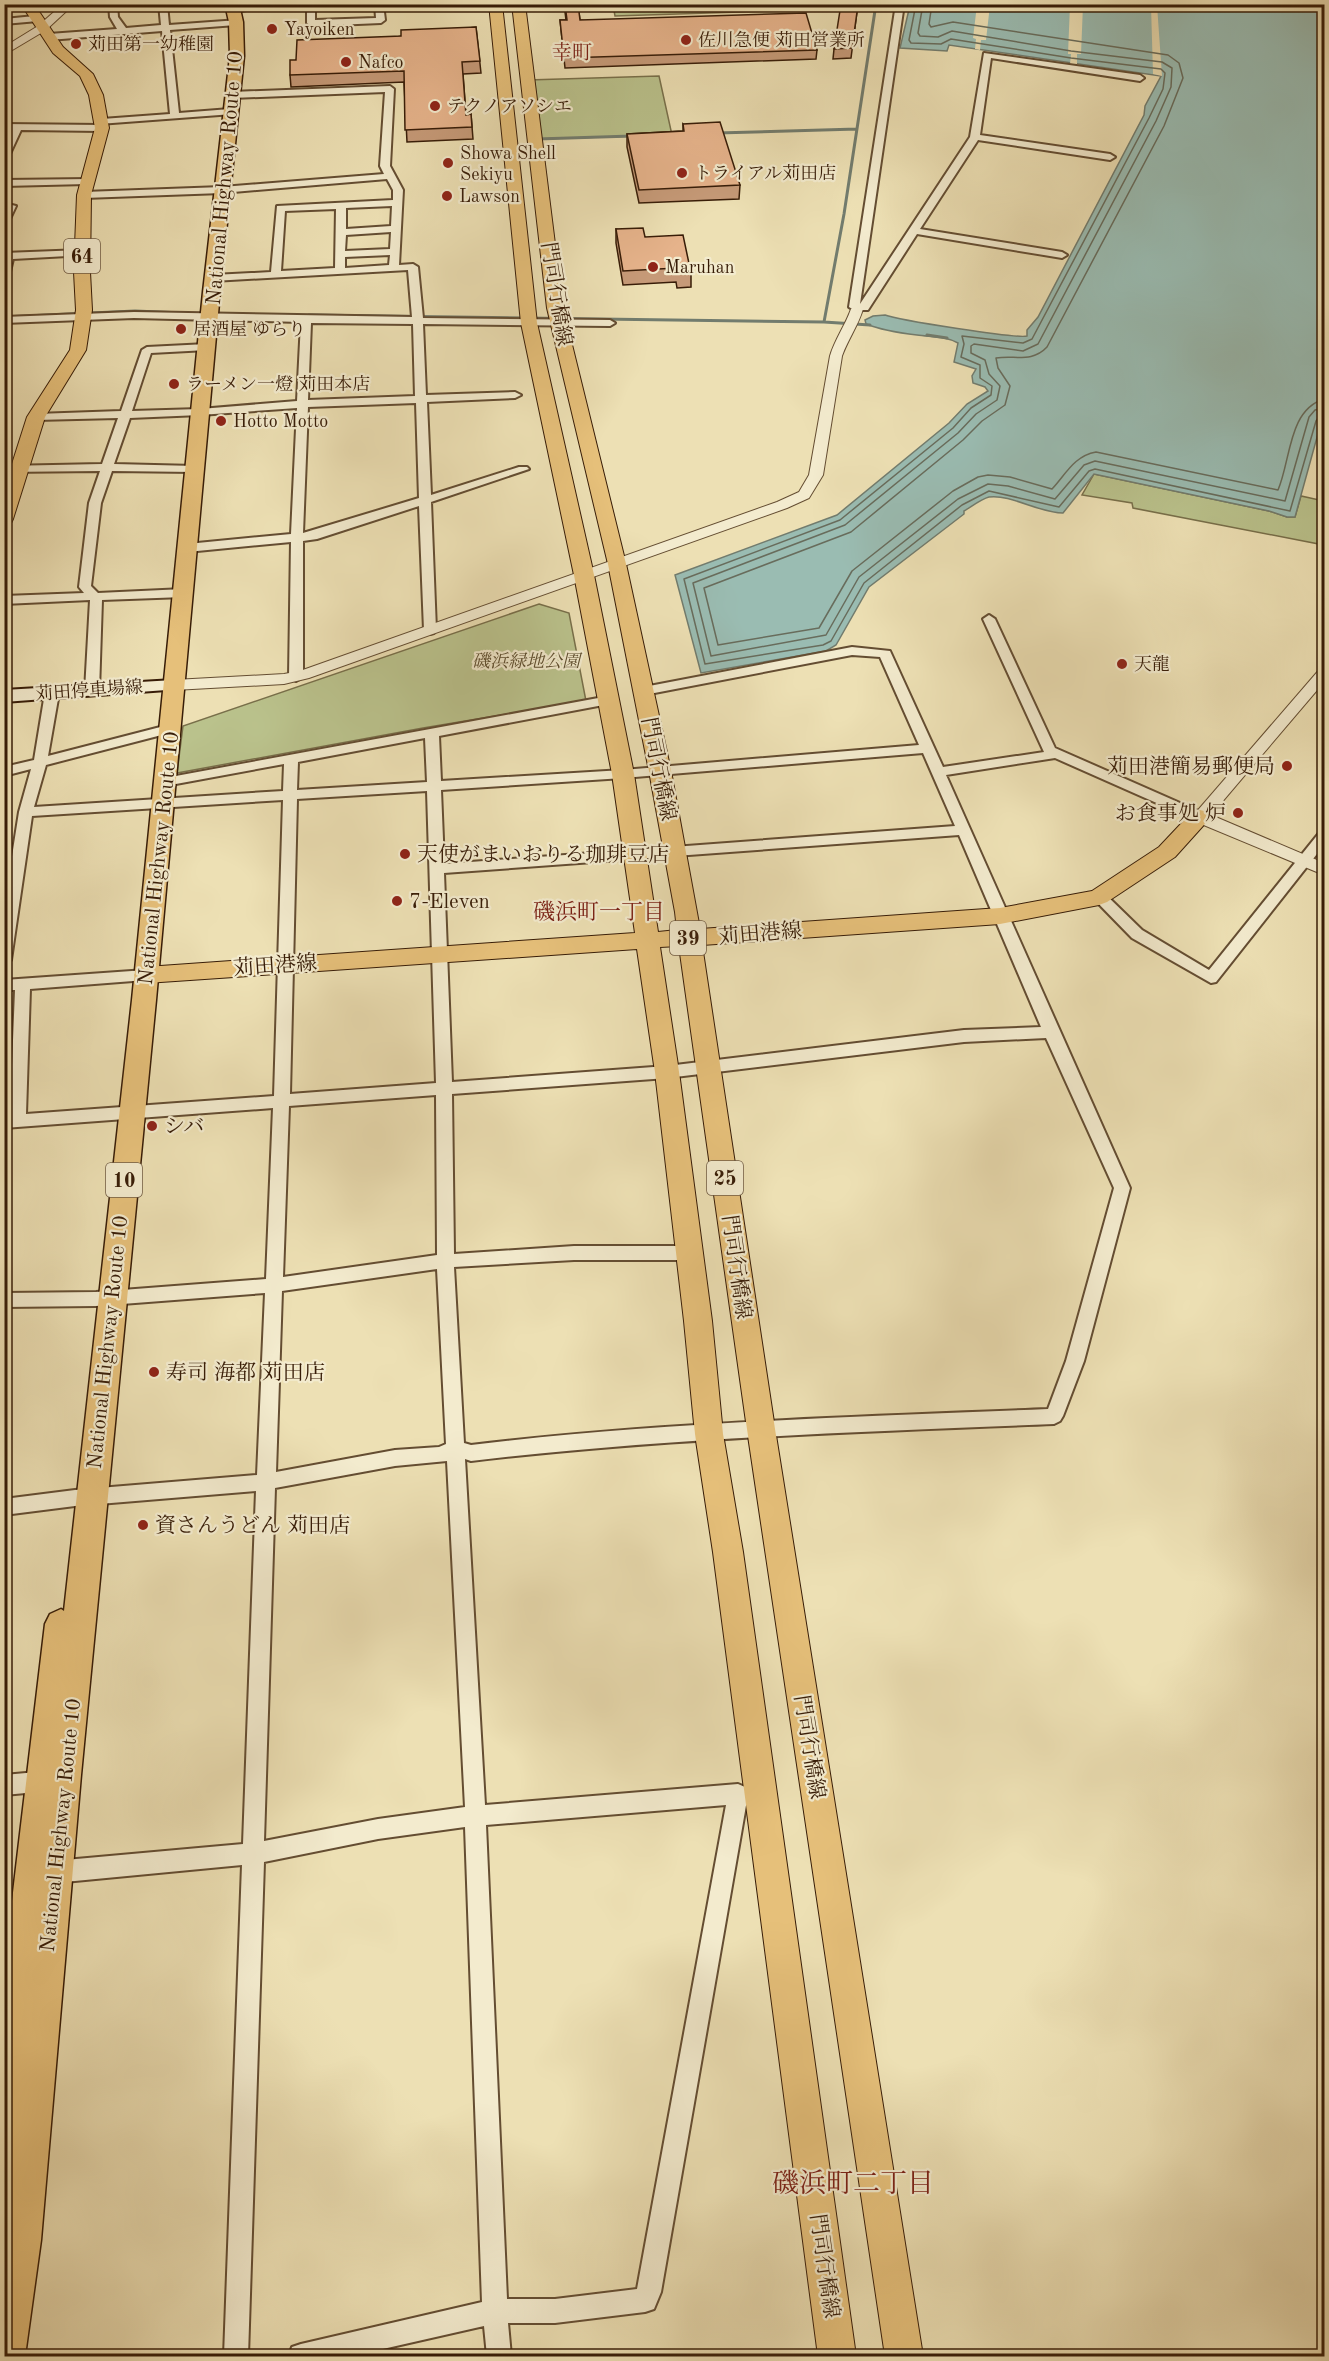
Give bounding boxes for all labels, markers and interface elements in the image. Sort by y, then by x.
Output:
place label: Yayoiken [284,21,355,39]
marker: Yayoiken [265,22,279,36]
place label: 佐川急便 苅田営業所 [698,30,865,50]
marker: 佐川急便 苅田営業所 [679,33,693,47]
place label: 苅田第一幼稚園 [88,34,214,54]
marker: 苅田第一幼稚園 [69,37,83,51]
district label: 幸町 [552,42,592,64]
street label: National Highway Route 10 [204,50,247,306]
place label: Nafco [358,54,404,72]
marker: Nafco [339,55,353,69]
place label: テクノアソシエ [447,98,572,116]
marker: テクノアソシエ [428,99,442,113]
place label: Showa Shell Sekiyu [460,145,556,184]
marker: Showa Shell Sekiyu [441,156,455,170]
place label: トライアル苅田店 [694,163,836,183]
marker: トライアル苅田店 [675,166,689,180]
place label: Lawson [459,188,520,206]
marker: Lawson [440,189,454,203]
road number: 64 [64,239,100,273]
street label: 門司行橋線 [537,240,576,348]
place label: Maruhan [665,259,735,277]
marker: Maruhan [646,260,660,274]
place label: 居酒屋 ゆらり [193,320,306,339]
marker: 居酒屋 ゆらり [174,322,188,336]
place label: ラーメン一燈 苅田本店 [186,374,370,394]
marker: ラーメン一燈 苅田本店 [167,377,181,391]
place label: Hotto Motto [233,413,328,431]
marker: Hotto Motto [214,414,228,428]
park label: 磯浜緑地公園 [472,651,583,671]
place label: 天龍 [1134,654,1170,674]
marker: 天龍 [1115,657,1129,671]
street label: 苅田停車場線 [34,676,144,704]
street label: 門司行橋線 [637,715,680,823]
street label: National Highway Route 10 [136,730,183,986]
place label: 苅田港簡易郵便局 [1107,755,1275,778]
marker: 苅田港簡易郵便局 [1280,759,1294,773]
place label: お食事処 炉 [1115,802,1226,825]
marker: お食事処 炉 [1231,806,1245,820]
place label: 天使がまいおりる珈琲豆店 [417,843,669,866]
marker: 天使がまいおりる珈琲豆店 [398,847,412,861]
place label: 7-Eleven [409,892,490,913]
marker: 7-Eleven [390,894,404,908]
district label: 磯浜町一丁目 [533,900,665,924]
street label: 苅田港線 [717,918,803,949]
road number: 39 [670,921,706,955]
street label: 苅田港線 [232,951,318,980]
place label: シバ [164,1117,205,1138]
marker: シバ [145,1119,159,1133]
road number: 25 [707,1161,743,1195]
road number: 10 [106,1163,142,1197]
street label: 門司行橋線 [718,1213,755,1321]
street label: National Highway Route 10 [85,1214,132,1470]
place label: 寿司 海都 苅田店 [166,1361,325,1384]
marker: 寿司 海都 苅田店 [147,1365,161,1379]
place label: 資さんうどん 苅田店 [155,1514,350,1537]
marker: 資さんうどん 苅田店 [136,1518,150,1532]
street label: 門司行橋線 [790,1693,829,1801]
street label: National Highway Route 10 [38,1697,85,1953]
district label: 磯浜町二丁目 [772,2169,934,2198]
street label: 門司行橋線 [806,2212,843,2320]

